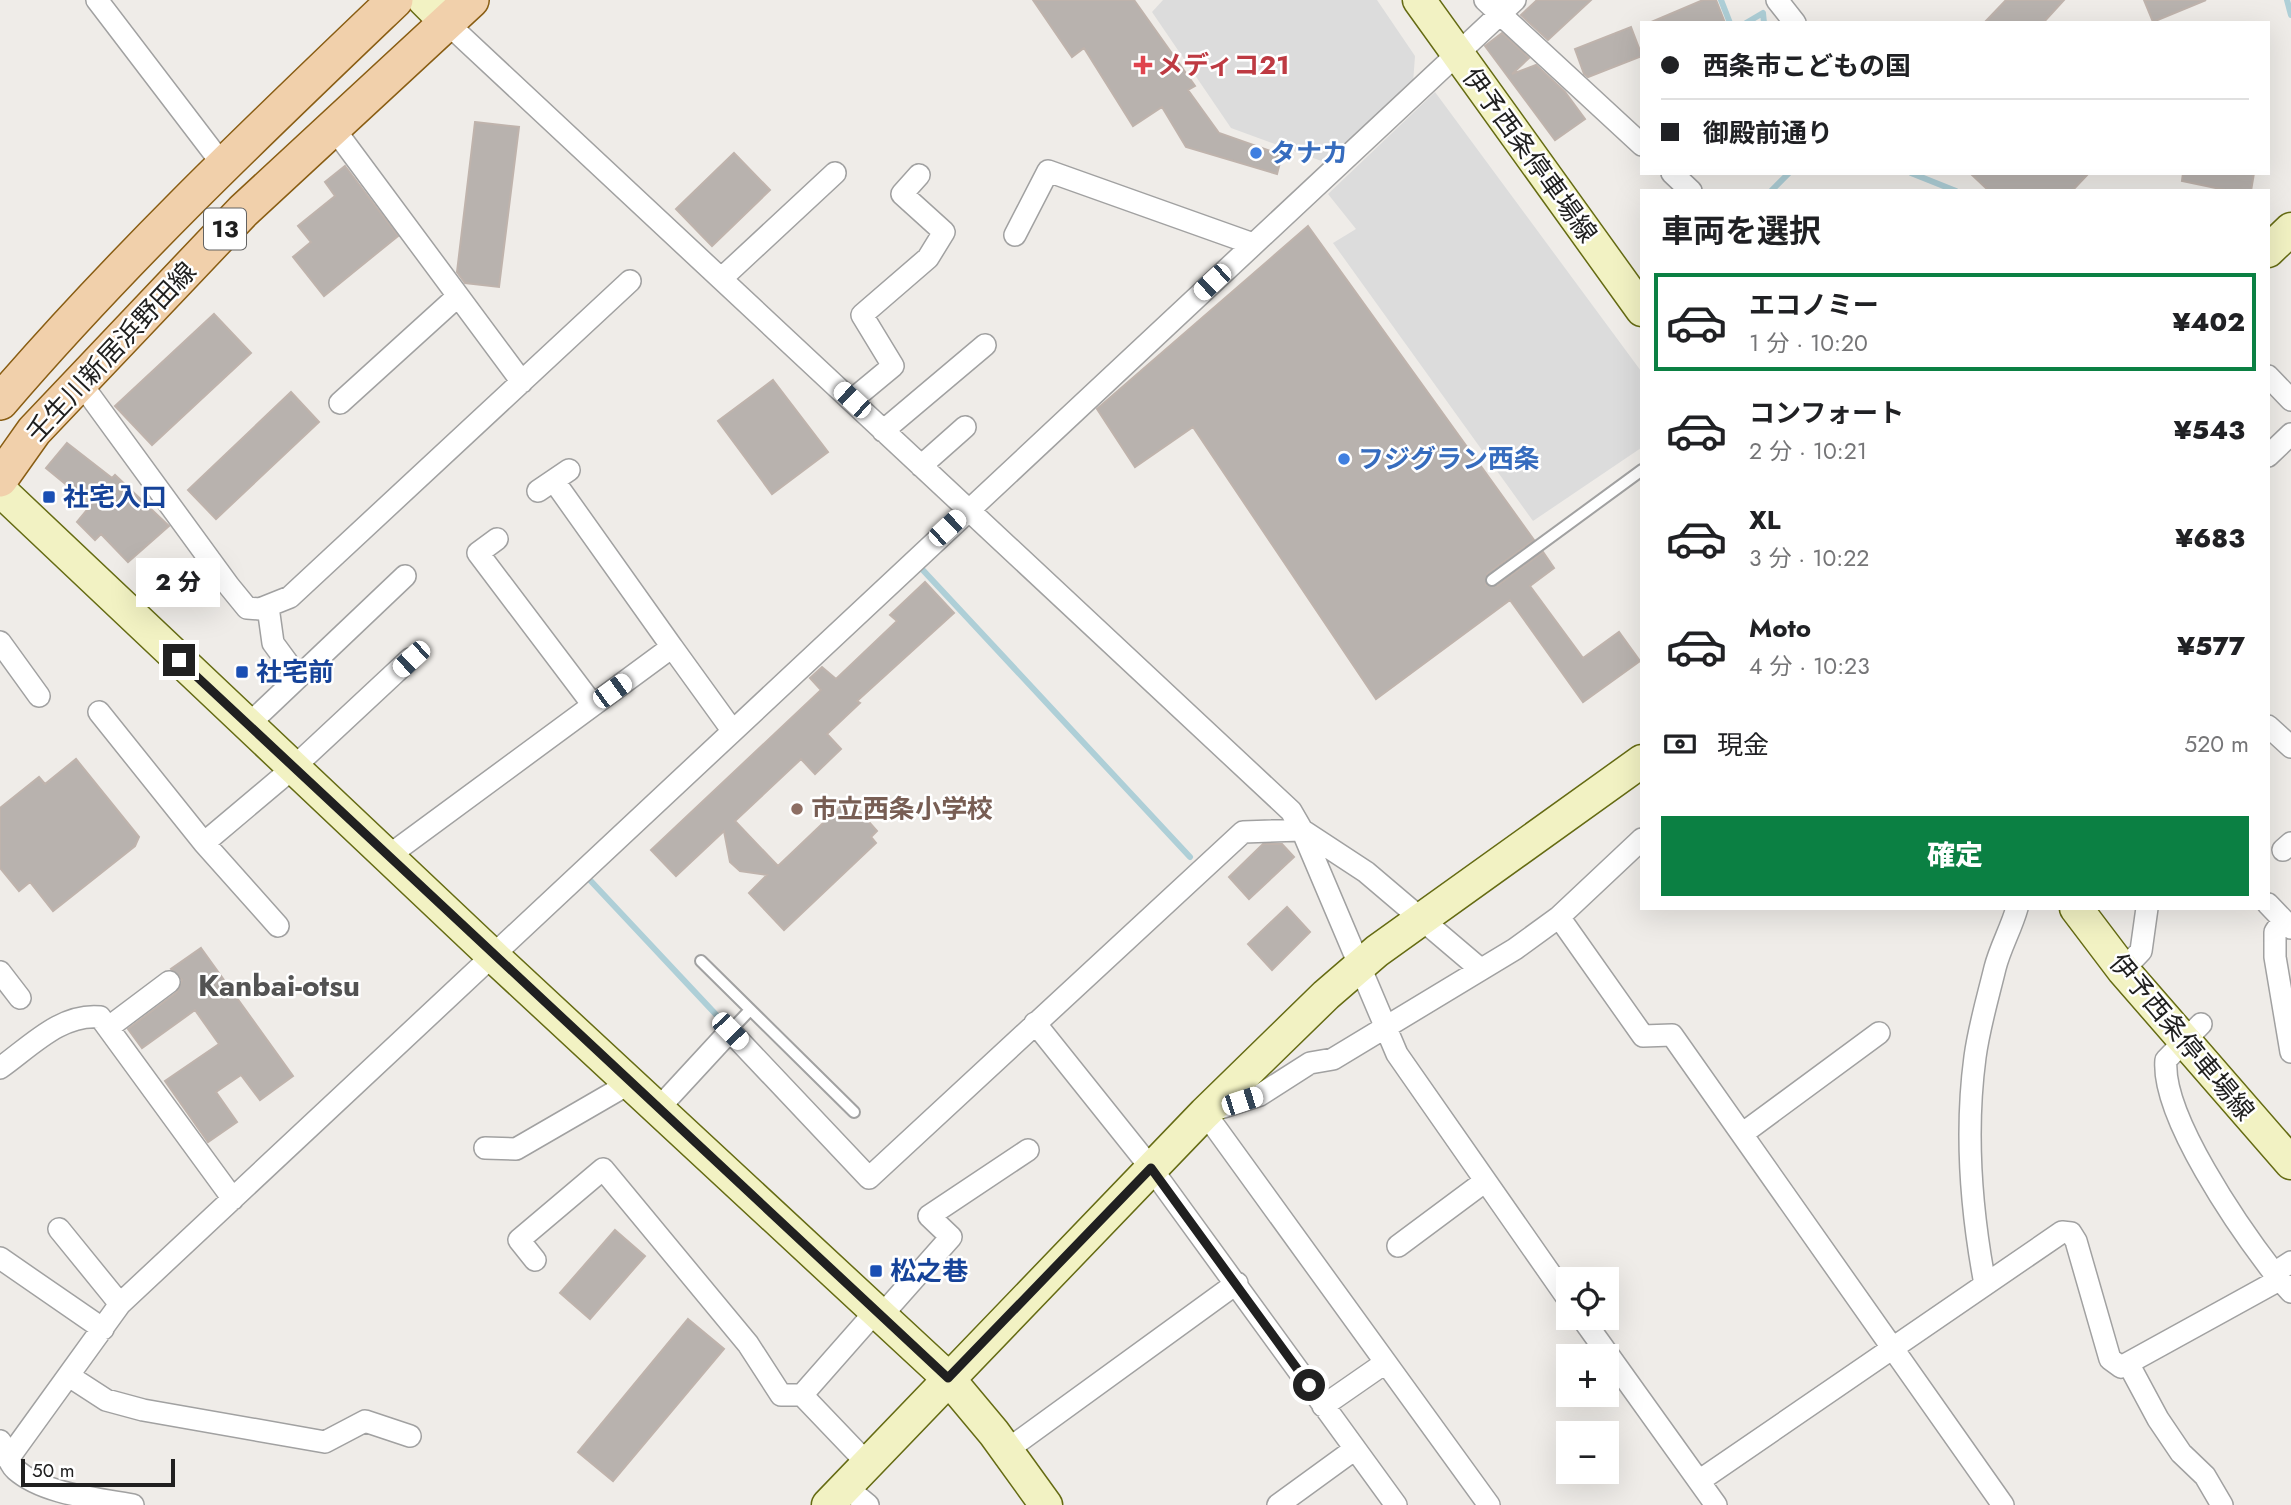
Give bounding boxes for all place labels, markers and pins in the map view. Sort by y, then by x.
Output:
place label: メディコ21 [1157,46,1289,84]
marker: メディコ21 [1135,57,1151,73]
place label: タナカ [1270,134,1348,172]
marker: タナカ [1248,145,1264,161]
place label: フジグラン西条 [1358,440,1540,478]
marker: フジグラン西条 [1336,451,1352,467]
place label: 社宅入口 [63,478,167,516]
marker: 社宅入口 [41,489,57,505]
place label: 社宅前 [256,653,334,691]
marker: 社宅前 [234,664,250,680]
place label: 市立西条小学校 [811,790,993,828]
marker: 市立西条小学校 [789,801,805,817]
place label: 松之巷 [890,1252,968,1290]
marker: 松之巷 [868,1263,884,1279]

